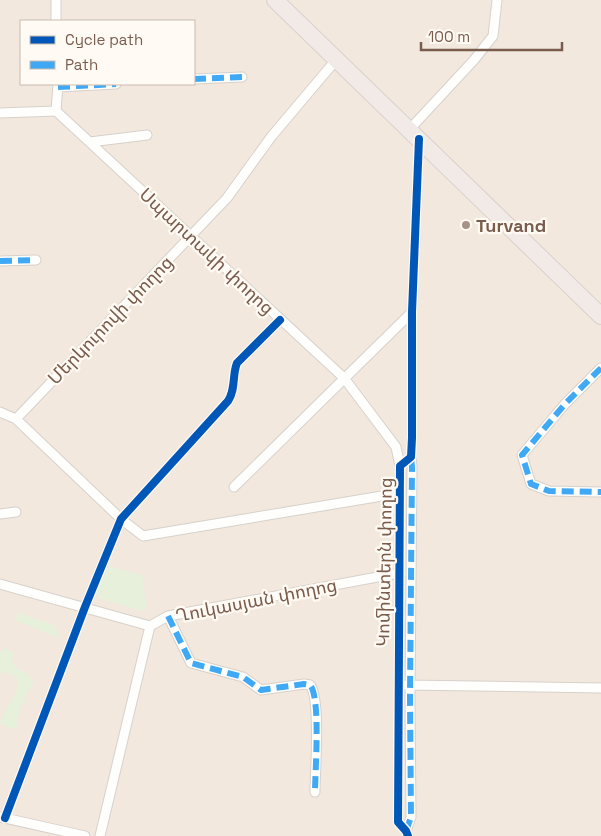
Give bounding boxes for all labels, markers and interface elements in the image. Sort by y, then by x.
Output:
legend [20,20,195,85]
scale bar [421,20,562,52]
text: 100 m [428,27,470,46]
text: Cycle path [65,30,143,49]
text: Path [65,55,98,74]
street label: Սպարտակի փողոց [135,183,279,319]
place label: Turvand [476,214,546,237]
marker: Turvand [460,219,472,231]
street label: Մերկուրովի փողոց [43,251,177,389]
street label: Կոմինտերն փողոց [371,477,397,647]
street label: Ղուկասյան փողոց [173,573,339,627]

